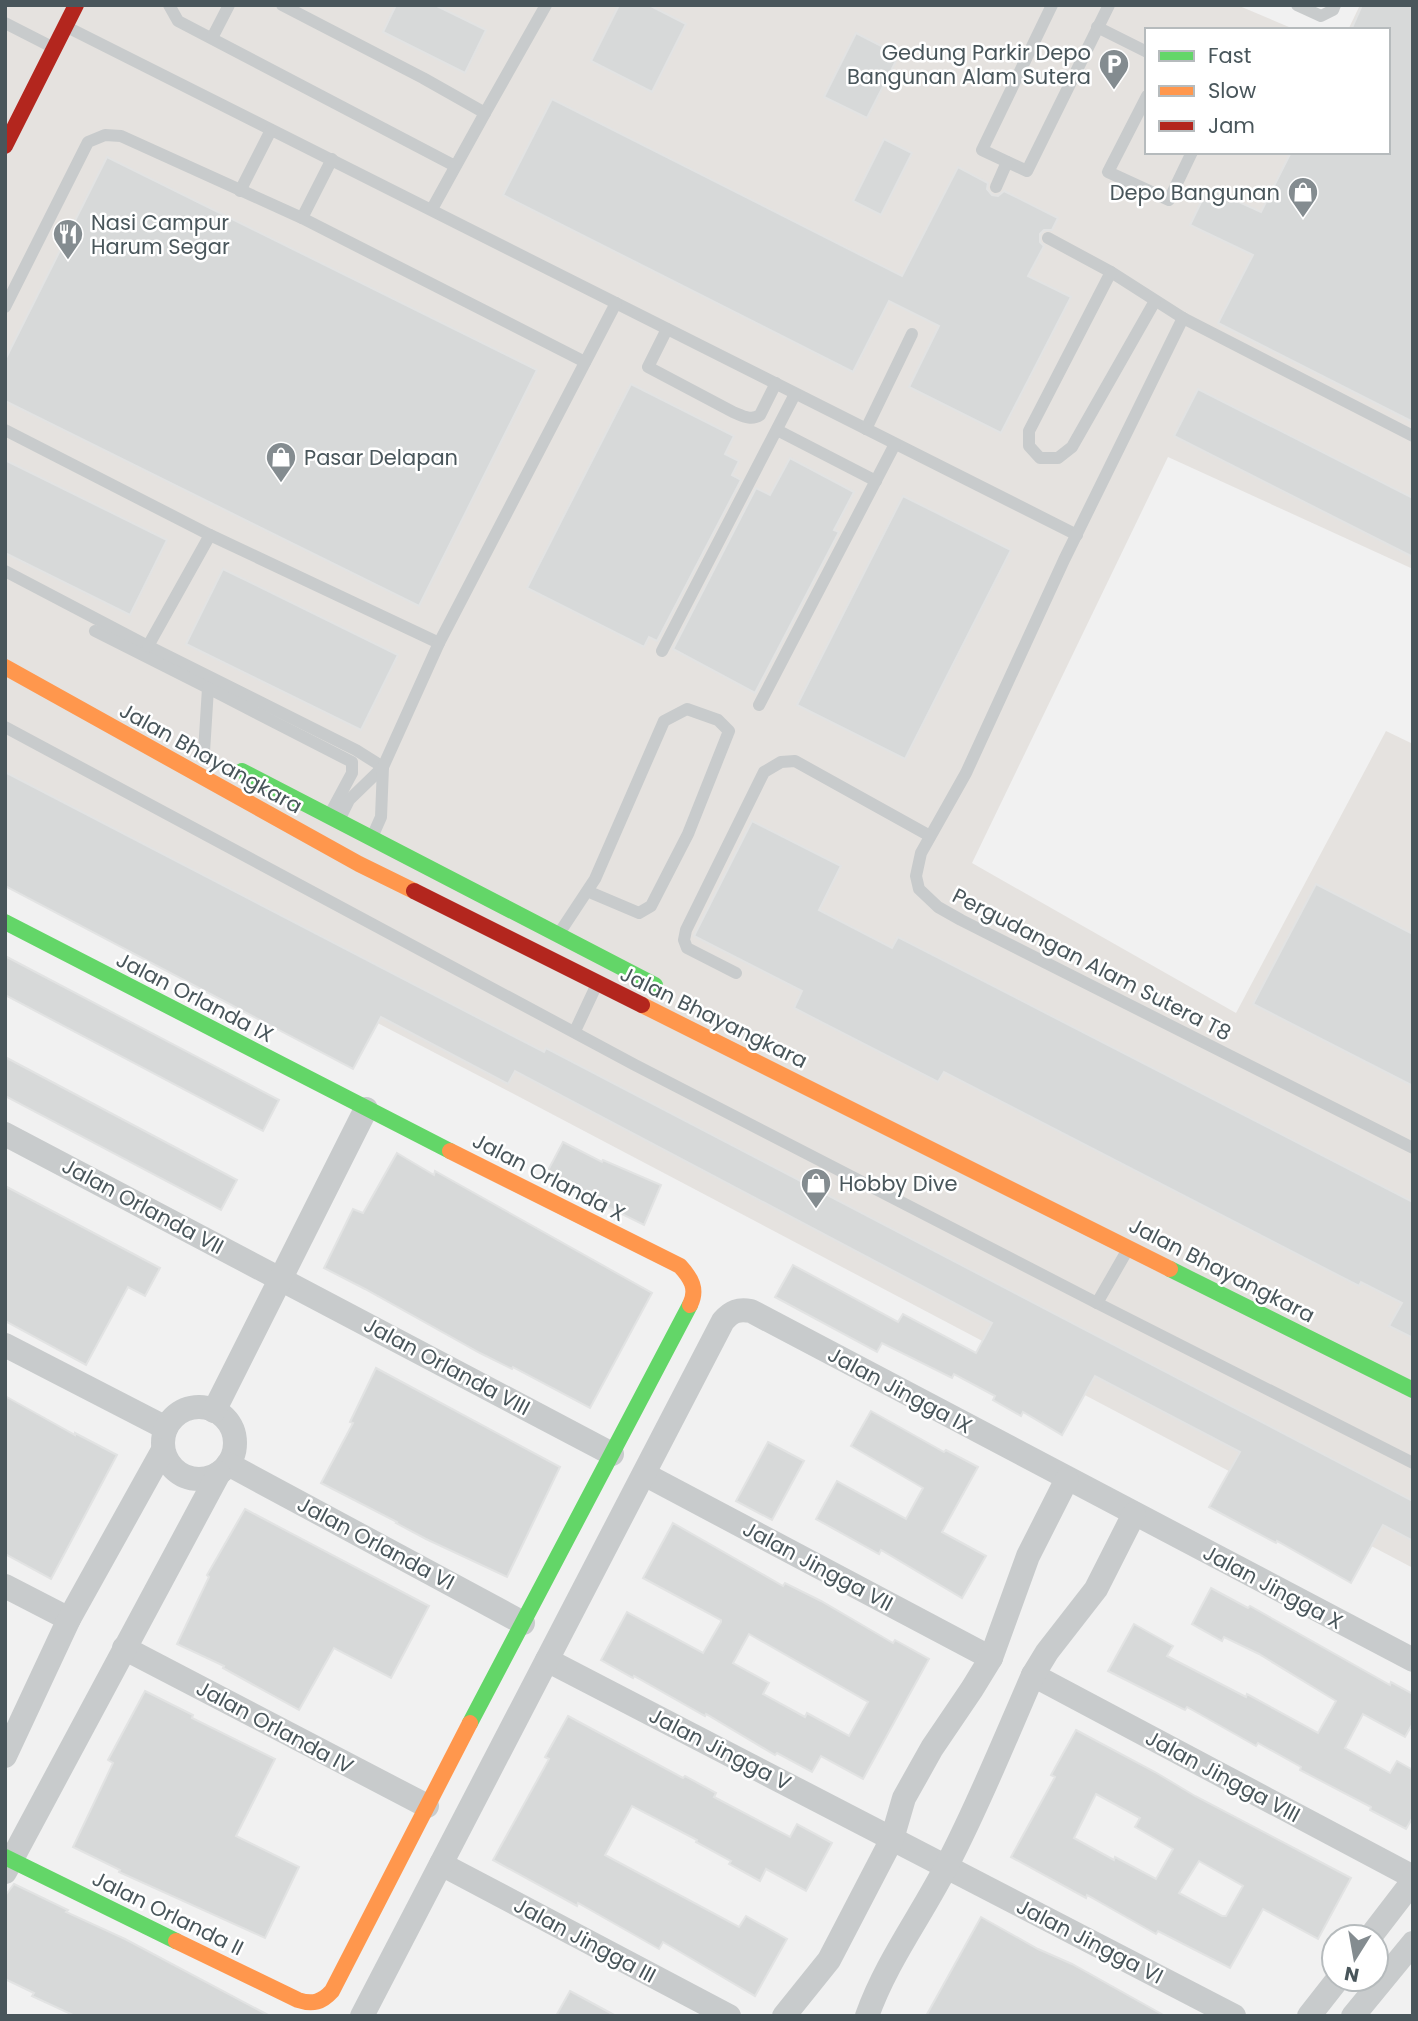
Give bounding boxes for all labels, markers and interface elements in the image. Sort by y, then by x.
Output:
legend [1145,28,1390,154]
place label: Gedung Parkir Depo Bangunan Alam Sutera [847,38,1091,91]
text: Fast [1208,41,1251,70]
parking icon: Gedung Parkir Depo Bangunan Alam Sutera [1097,47,1131,91]
text: Slow [1208,76,1256,105]
text: Jam [1208,111,1255,140]
shop icon: Depo Bangunan [1286,175,1320,219]
place label: Depo Bangunan [1110,178,1280,207]
place label: Nasi Campur Harum Segar [91,208,230,261]
restaurant icon: Nasi Campur Harum Segar [51,217,85,261]
shop icon: Pasar Delapan [264,440,298,484]
place label: Pasar Delapan [304,443,458,472]
street label: Jalan Bhayangkara [114,696,308,820]
street label: Pergudangan Alam Sutera T8 [948,881,1236,1047]
street label: Jalan Orlanda IX [111,945,279,1049]
street label: Jalan Bhayangkara [616,959,812,1075]
street label: Jalan Orlanda X [468,1126,630,1228]
street label: Jalan Orlanda VII [57,1151,229,1261]
shop icon: Hobby Dive [799,1166,833,1210]
place label: Hobby Dive [839,1169,958,1198]
street label: Jalan Bhayangkara [1124,1211,1320,1329]
street label: Jalan Orlanda VIII [359,1310,535,1422]
street label: Jalan Jingga IX [823,1340,977,1440]
street label: Jalan Orlanda VI [292,1489,460,1597]
street label: Jalan Jingga VII [738,1514,898,1618]
street label: Jalan Jingga X [1198,1538,1348,1636]
street label: Jalan Orlanda IV [191,1673,359,1781]
street label: Jalan Jingga V [644,1701,796,1797]
street label: Jalan Jingga VIII [1141,1723,1305,1829]
street label: Jalan Orlanda II [87,1864,249,1962]
street label: Jalan Jingga III [509,1890,661,1990]
street label: Jalan Jingga VI [1012,1892,1168,1990]
north arrow [1320,1923,1390,1993]
text: N [1342,1960,1361,1989]

